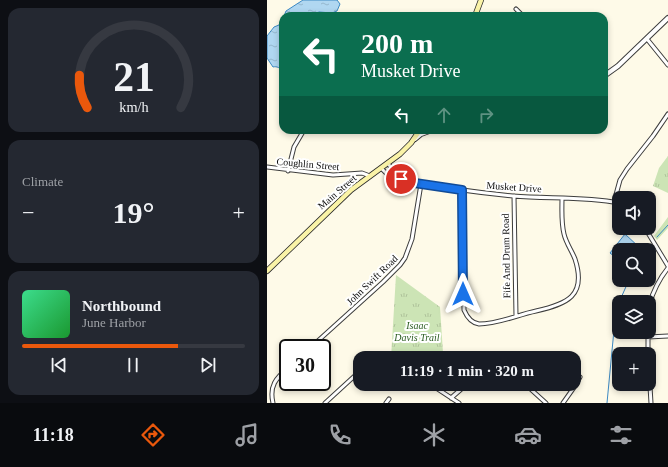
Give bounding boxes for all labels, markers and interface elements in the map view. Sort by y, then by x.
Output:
icon: left [295,28,347,80]
text: 200 m [361,28,433,59]
text: 21 [113,54,154,100]
text: Musket Drive [361,61,460,81]
text: km/h [119,98,148,114]
icon: left [391,104,413,126]
icon: ahead [433,104,455,126]
icon: right [475,104,497,126]
street label: Coughlin Street [276,156,340,172]
pin [384,162,418,196]
icon: arrive [390,168,412,190]
street label: Main Street [316,172,358,212]
text: Climate [22,174,63,189]
street label: Musket Drive [486,180,543,194]
map controls [612,191,656,391]
button: sound [612,191,656,235]
text: 19° [113,196,155,229]
text: − [22,200,34,225]
text: + [233,200,245,225]
street label: Fife And Drum Road [500,214,512,298]
button: search [612,243,656,287]
street label: John Swift Road [344,253,400,307]
position arrow [442,273,484,315]
button: layers [612,295,656,339]
text: Northbound [82,298,161,314]
text: June Harbor [82,315,146,330]
park label: Isaac Davis Trail [393,320,440,343]
speed limit sign: 30 [279,339,331,391]
button: + [612,347,656,391]
icon: previous [48,354,70,376]
icon: pause [122,354,144,376]
icon: next [197,354,219,376]
text: 11:19 · 1 min · 320 m [400,363,534,379]
icon: directions [139,421,167,449]
icon: music [233,421,261,449]
icon: phone [326,421,354,449]
icon: climate [420,421,448,449]
icon: car [514,421,542,449]
icon: filters [607,421,635,449]
text: 11:18 [33,425,74,445]

